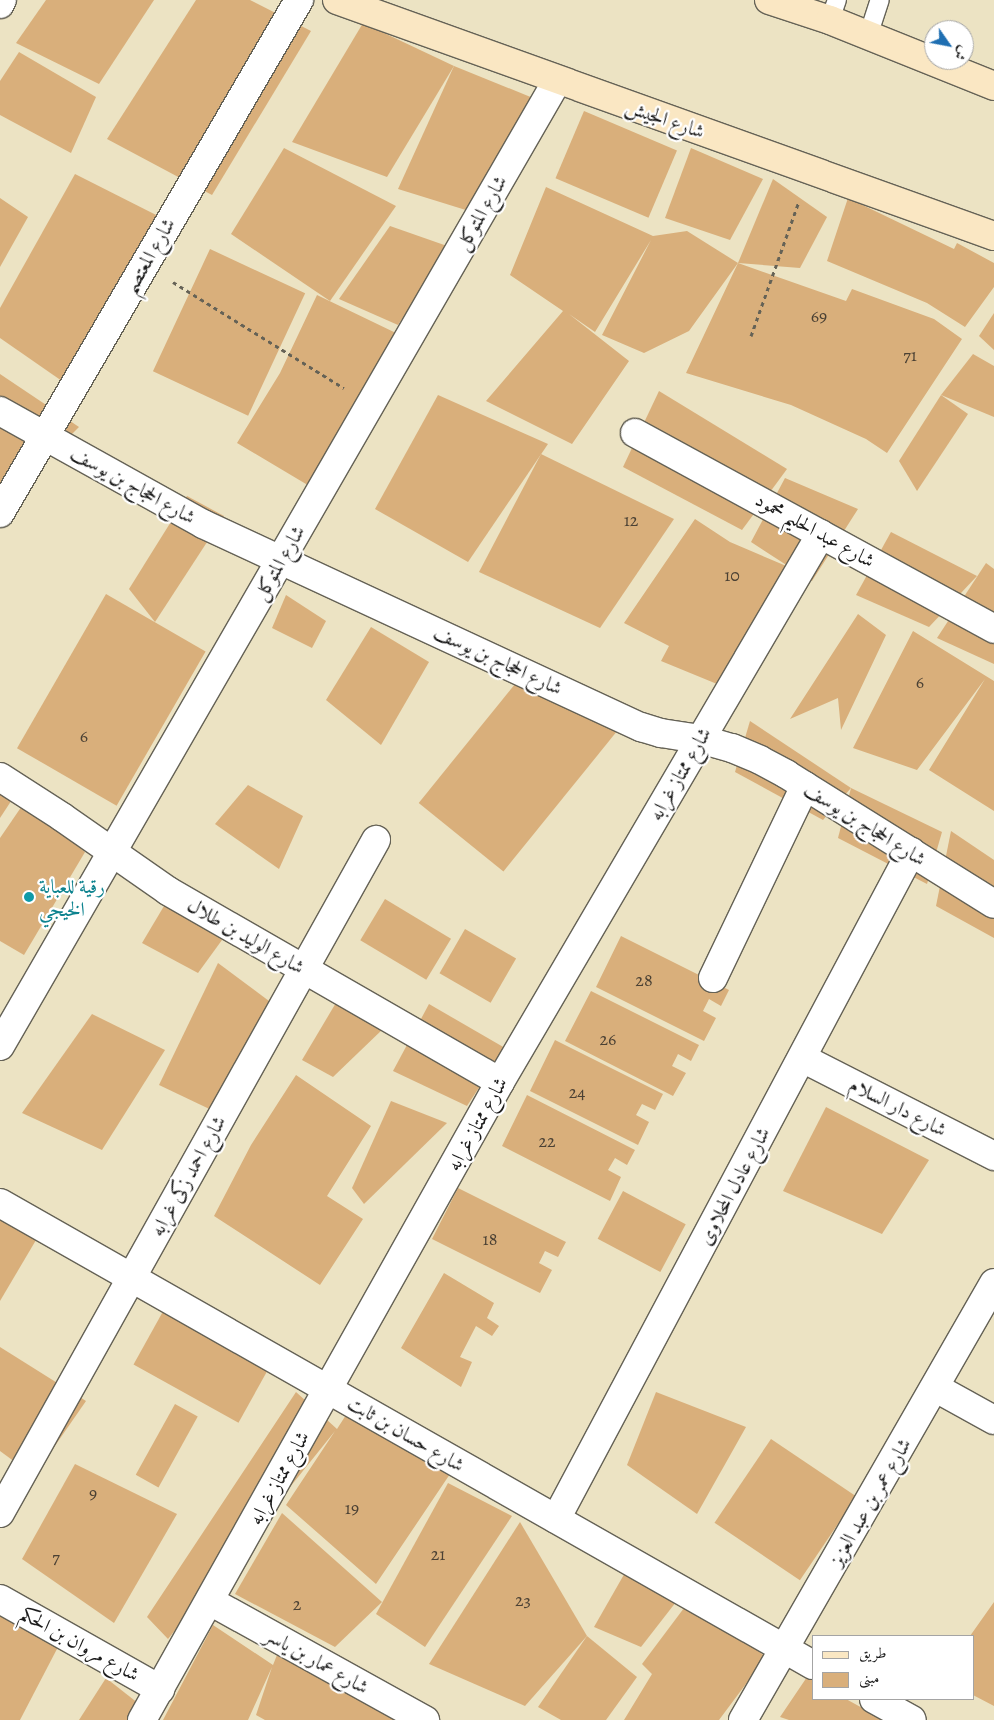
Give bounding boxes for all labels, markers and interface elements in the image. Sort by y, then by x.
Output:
north arrow [924,20,974,70]
text: ش [949,42,973,64]
street label: شارع الجيش [622,94,708,144]
street label: شارع المتوكل [450,171,512,255]
street label: شارع المعتصم [118,214,180,298]
house number: 69 [811,305,827,327]
house number: 71 [903,344,917,366]
street label: شارع الحجاج بن يوسف [66,441,200,529]
street label: شارع عبد الحليم محمود [751,487,879,573]
house number: 12 [624,509,638,531]
street label: شارع المتوكل [248,521,310,605]
house number: 10 [724,564,740,586]
street label: شارع الحجاج بن يوسف [430,620,566,700]
house number: 6 [916,671,924,693]
street label: شارع ممتاز غرابه [644,723,716,825]
house number: 6 [80,725,88,747]
street label: شارع الحجاج بن يوسف [800,777,930,871]
place label: رقية للعباية الخيجي [39,874,105,921]
marker: رقية للعباية الخيجي [23,891,35,903]
street label: شارع الوليد بن طلال [183,893,309,979]
house number: 28 [635,969,653,991]
house number: 26 [600,1028,616,1050]
street label: شارع دار السلام [845,1072,951,1142]
street label: شارع ممتاز غرابه [441,1073,513,1175]
house number: 24 [569,1081,585,1103]
street label: شارع احمد زكى غرابه [145,1111,231,1241]
street label: شارع عادل المحلاوى [693,1123,775,1249]
house number: 22 [538,1130,556,1152]
house number: 18 [483,1228,497,1250]
street label: شارع حسان بن ثابت [343,1391,469,1477]
street label: شارع ممتاز غرابه [243,1427,315,1529]
street label: شارع عمر بن عبد العزيز [824,1434,916,1570]
house number: 9 [89,1482,97,1504]
house number: 19 [345,1497,359,1519]
house number: 21 [431,1543,445,1565]
house number: 7 [52,1546,60,1568]
house number: 23 [515,1589,531,1611]
house number: 2 [293,1593,301,1615]
street label: شارع مروان بن الحكم [16,1601,144,1687]
street label: شارع عمار بن ياسر [261,1623,373,1699]
legend [812,1635,974,1700]
text: طريق [859,1643,886,1663]
text: مبنى [859,1668,879,1688]

